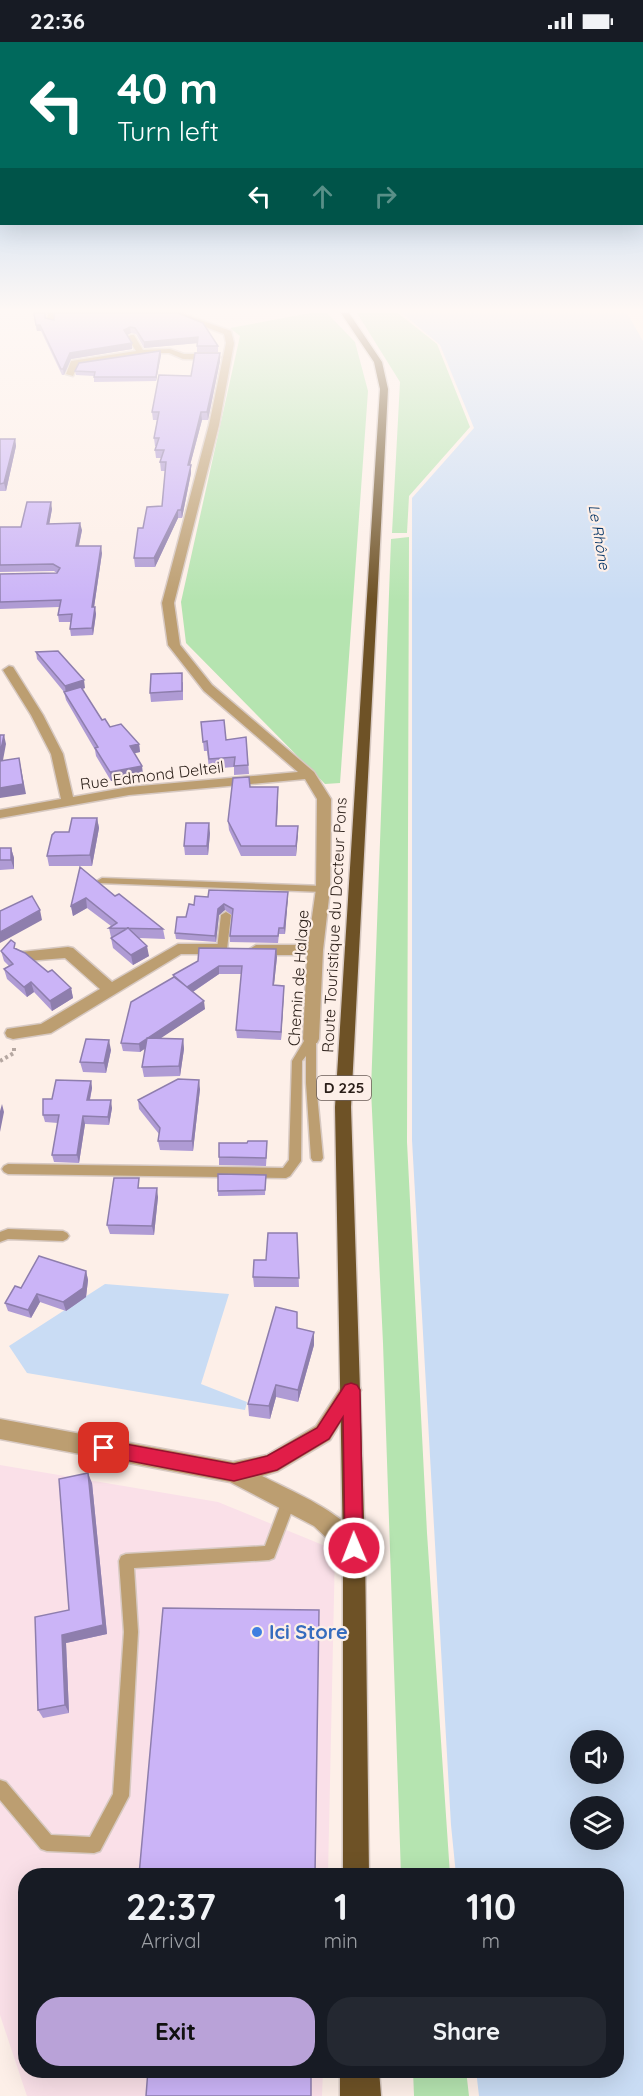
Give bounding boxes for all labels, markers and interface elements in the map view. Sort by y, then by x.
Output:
text: 22:36 [30,7,85,35]
text: 40 m [117,62,218,115]
icon: left [18,66,96,144]
text: Turn left [117,114,219,148]
icon: left [243,180,276,213]
icon: ahead [306,180,339,213]
icon: right [369,180,402,213]
water label: Le Rhône [584,503,615,571]
street label: Rue Edmond Delteil [79,756,225,794]
street label: Route Touristique du Docteur Pons [317,797,351,1053]
street label: Chemin de Halage [283,909,313,1047]
road number: D 225 [317,1076,371,1100]
pin [78,1422,129,1473]
icon: arrive [87,1431,120,1464]
position arrow [322,1516,386,1580]
place label: Ici Store [269,1619,348,1644]
marker: Ici Store [250,1625,264,1639]
map controls [570,1730,624,1850]
button: sound [570,1730,624,1784]
button: layers [570,1796,624,1850]
text: 22:37 [126,1884,216,1929]
text: 1 [334,1884,348,1929]
text: 110 [466,1884,516,1929]
text: Arrival [141,1928,201,1953]
text: min [324,1928,358,1953]
text: m [482,1928,500,1953]
button: Exit [36,1997,315,2066]
button: Share [327,1997,606,2066]

